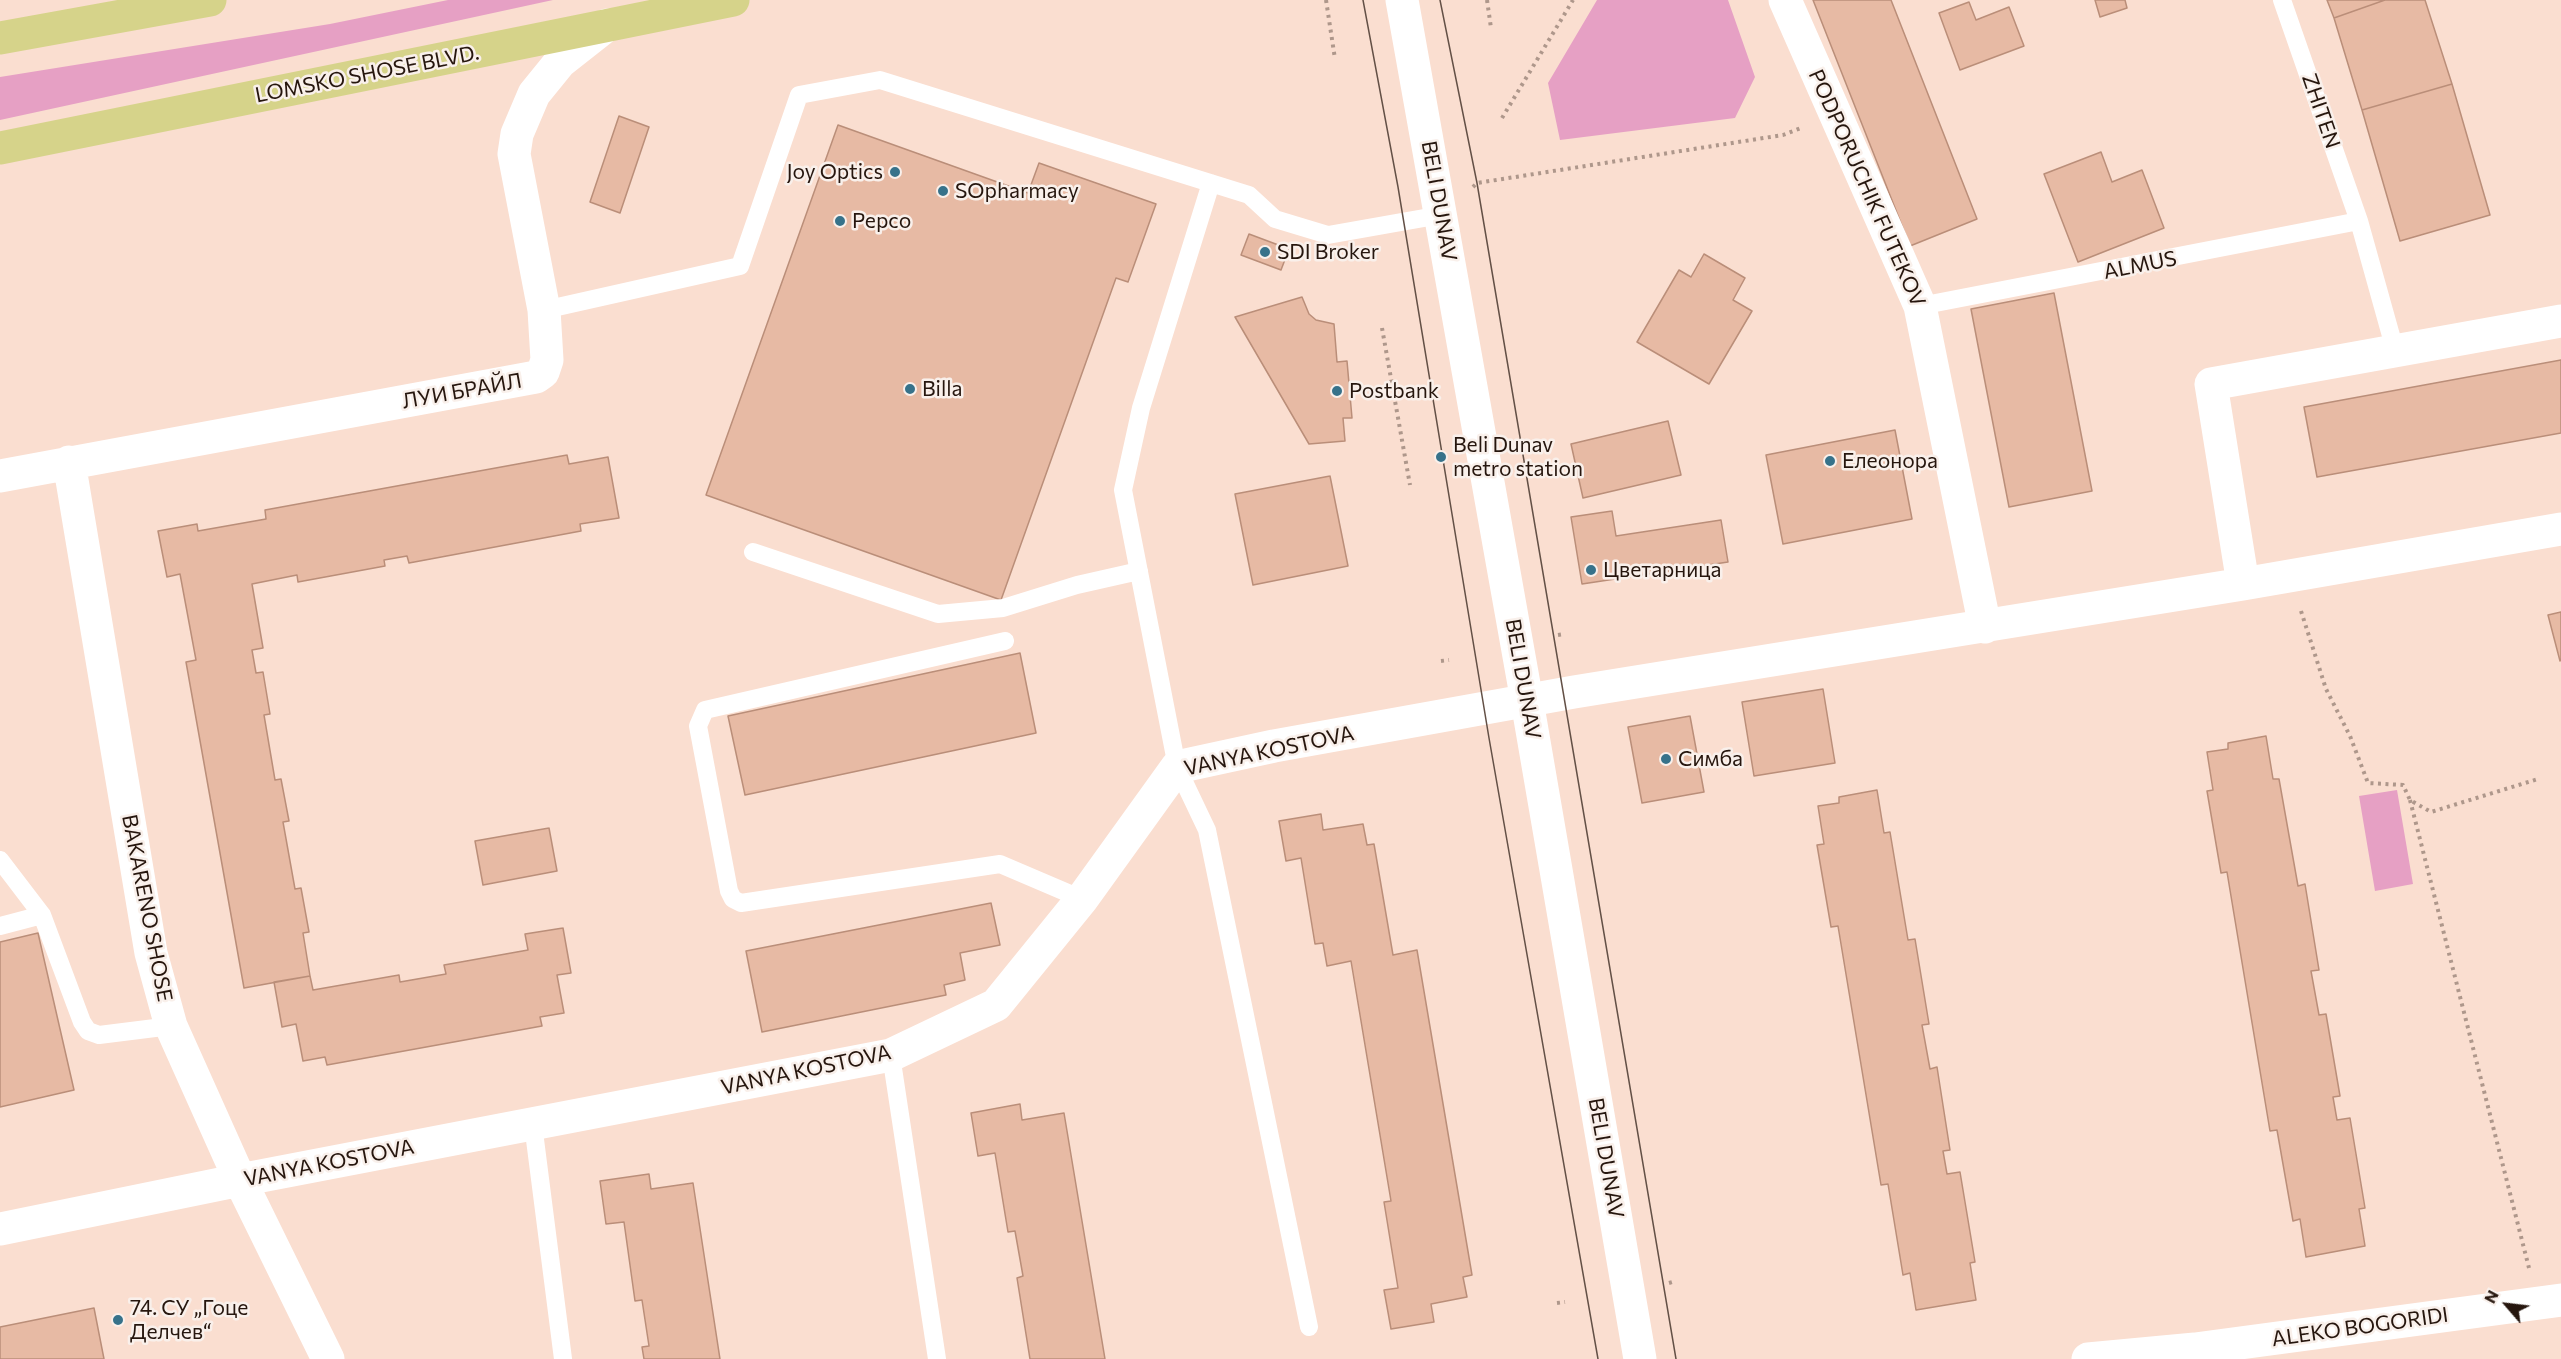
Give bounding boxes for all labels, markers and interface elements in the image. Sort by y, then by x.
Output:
street label: LOMSKO SHOSE BLVD. [253,40,481,108]
street label: PODPORUCHIK FUTEKOV [1803,65,1931,311]
street label: ZHITEN [2296,70,2346,152]
street label: BELI DUNAV [1416,139,1462,263]
place label: Joy Optics [786,159,883,185]
marker: Joy Optics [888,165,902,179]
place label: SOpharmacy [955,178,1079,204]
marker: SOpharmacy [936,184,950,198]
place label: Pepco [852,208,911,234]
marker: Pepco [833,214,847,228]
place label: SDI Broker [1277,239,1379,265]
marker: SDI Broker [1258,245,1272,259]
street label: ALMUS [2101,246,2179,284]
street label: ЛУИ БРАЙЛ [400,368,524,414]
place label: Billa [922,376,963,402]
place label: Postbank [1349,378,1439,404]
marker: Billa [903,382,917,396]
marker: Postbank [1330,384,1344,398]
place label: Beli Dunav metro station [1453,432,1583,482]
place label: Елеонора [1842,448,1938,474]
marker: Beli Dunav metro station [1434,450,1448,464]
marker: Елеонора [1823,454,1837,468]
place label: Цветарница [1603,557,1721,583]
marker: Цветарница [1584,563,1598,577]
street label: BELI DUNAV [1500,617,1546,741]
street label: VANYA KOSTOVA [1182,721,1356,781]
place label: Симба [1678,746,1743,772]
marker: Симба [1659,752,1673,766]
street label: BAKARENO SHOSE [116,812,178,1004]
street label: VANYA KOSTOVA [719,1040,893,1100]
street label: BELI DUNAV [1583,1096,1629,1220]
street label: VANYA KOSTOVA [242,1134,416,1192]
north arrow [2477,1275,2537,1335]
text: N [2479,1287,2502,1306]
place label: 74. СУ „Гоце Делчев“ [130,1295,248,1345]
street label: ALEKO BOGORIDI [2270,1302,2450,1352]
marker: 74. СУ „Гоце Делчев“ [111,1313,125,1327]

